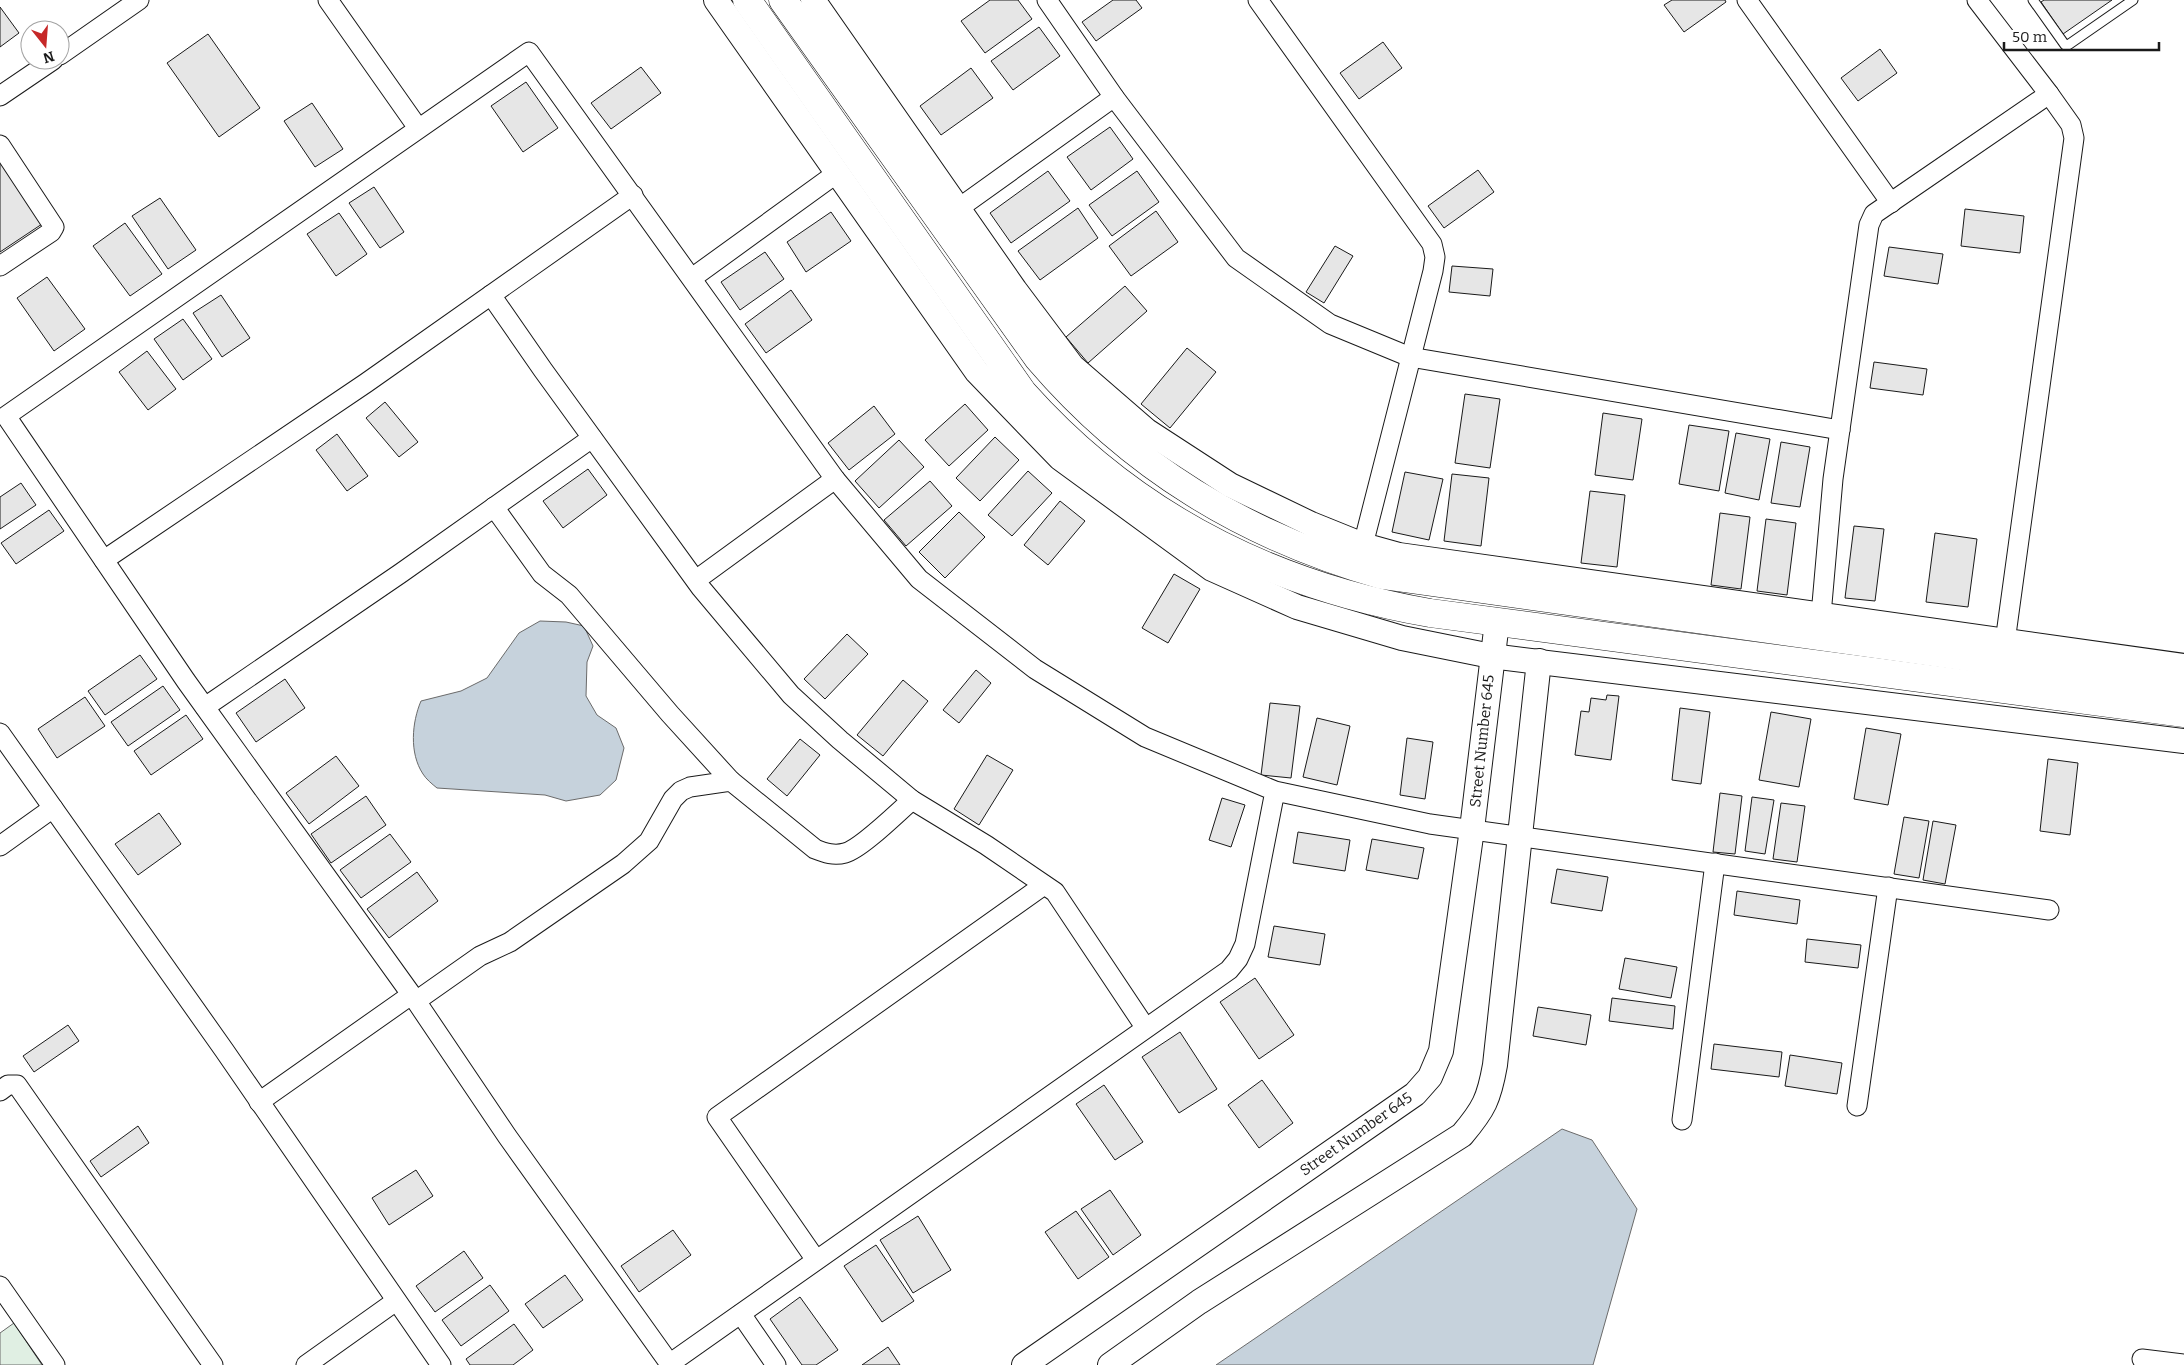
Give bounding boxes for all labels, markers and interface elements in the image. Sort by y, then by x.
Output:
north arrow [20,20,70,70]
scale bar [2004,20,2159,52]
text: 50 m [2012,28,2048,46]
text: N [41,47,56,67]
street label: Street Number 645 [1466,674,1498,808]
street label: Street Number 645 [1296,1088,1416,1180]

